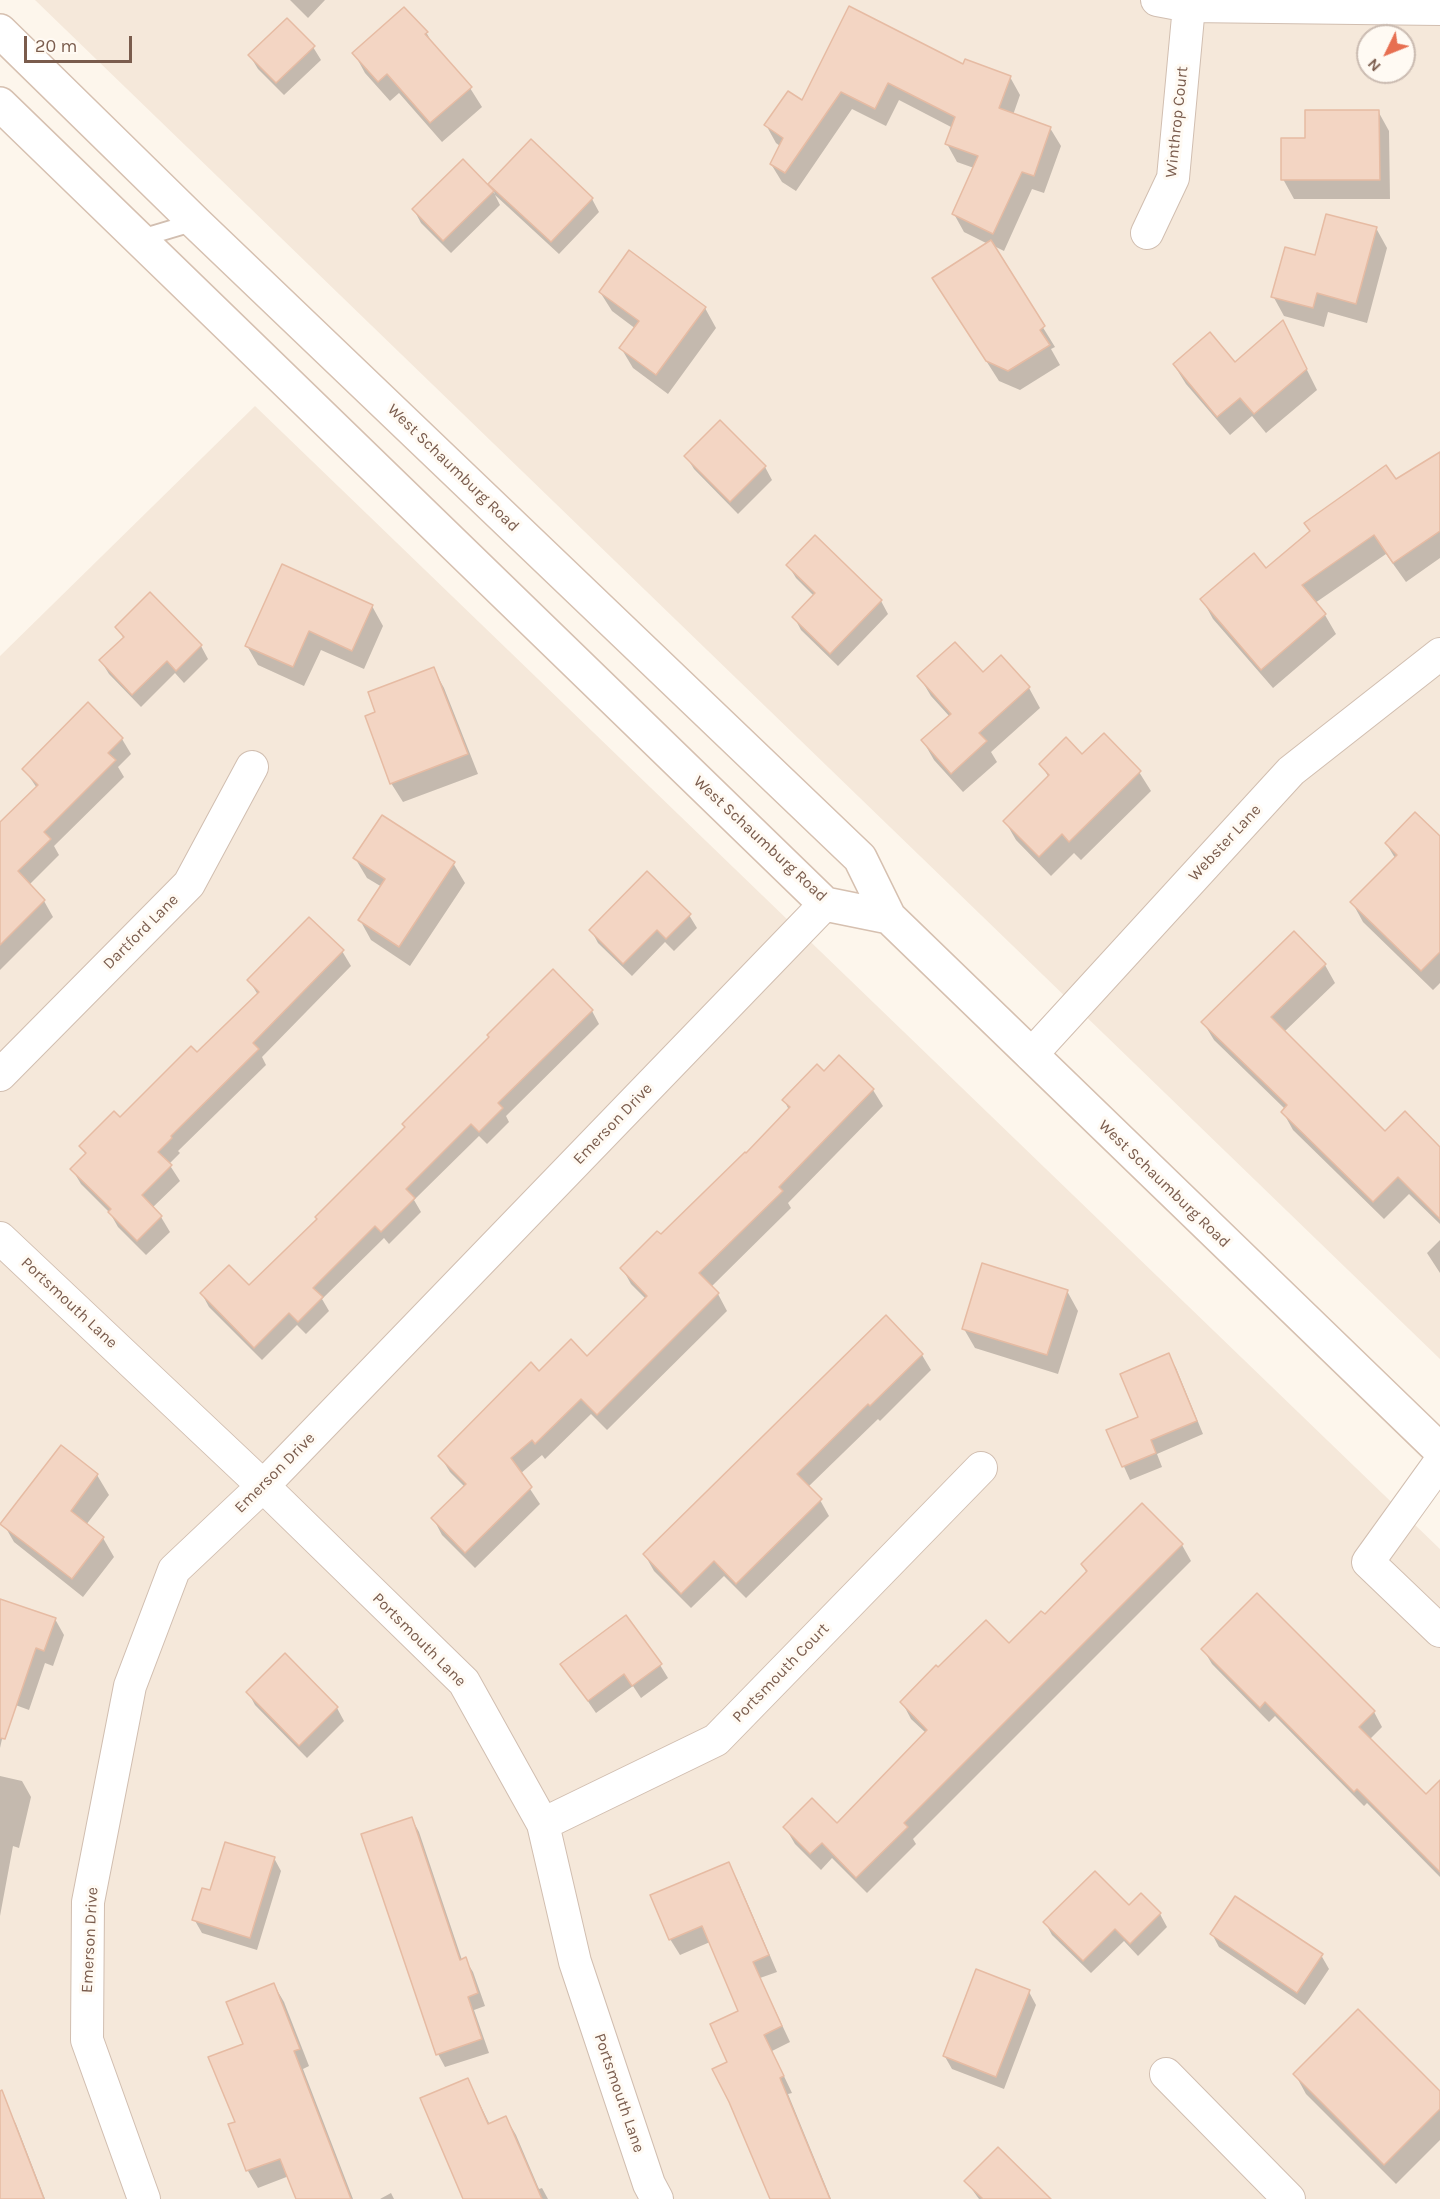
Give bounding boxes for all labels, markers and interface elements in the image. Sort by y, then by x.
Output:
scale bar [27,24,135,62]
north arrow [1356,24,1416,84]
text: 20 m [35,35,77,57]
text: N [1363,55,1385,76]
street label: Winthrop Court [1162,65,1192,179]
street label: West Schaumburg Road [383,400,523,536]
street label: West Schaumburg Road [689,772,831,906]
street label: Webster Lane [1185,801,1265,885]
street label: Dartford Lane [99,890,183,974]
street label: Emerson Drive [569,1079,657,1169]
street label: West Schaumburg Road [1094,1116,1234,1252]
street label: Portsmouth Lane [17,1253,121,1353]
street label: Emerson Drive [231,1429,319,1517]
street label: Portsmouth Lane [368,1589,470,1691]
street label: Portsmouth Court [729,1619,833,1727]
street label: Emerson Drive [78,1887,102,1993]
street label: Portsmouth Lane [590,2031,648,2155]

